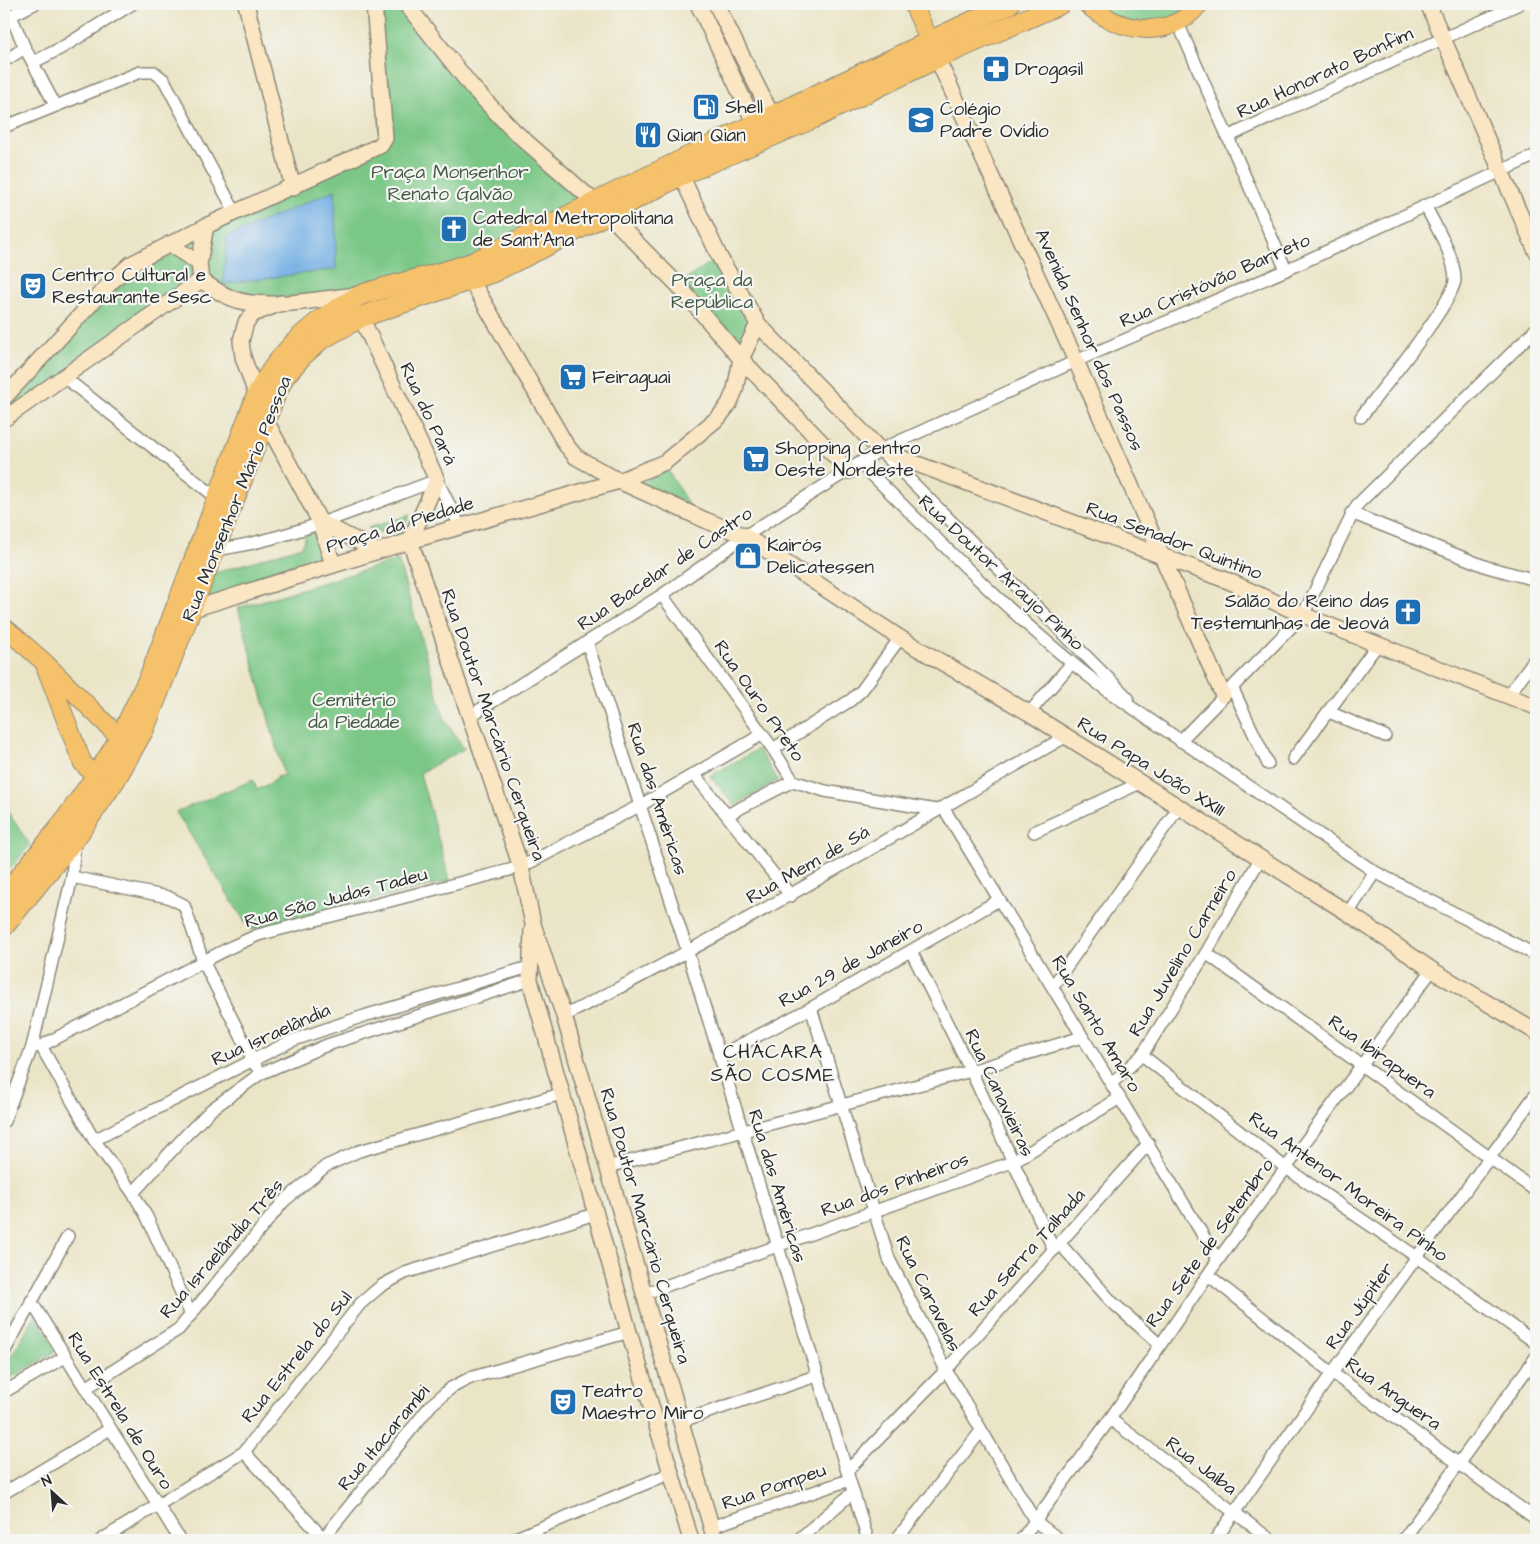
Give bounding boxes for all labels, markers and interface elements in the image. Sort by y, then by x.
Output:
street label: Rua Honorato Bonfim [1232,20,1418,126]
pharmacy icon: Drogasil [981,54,1011,84]
place label: Drogasil [1015,56,1083,84]
fuel station icon: Shell [691,92,721,122]
place label: Shell [725,94,763,121]
place label: Colégio Padre Ovídio [940,96,1049,145]
school or university icon: Colégio Padre Ovídio [906,105,936,135]
restaurant icon: Qian Qian [633,120,663,150]
place label: Qian Qian [667,122,746,149]
park label: Praça Monsenhor Renato Galvão [371,159,529,208]
place label: Catedral Metropolitana de Sant'Ana [473,205,673,254]
church icon: Catedral Metropolitana de Sant'Ana [439,214,469,244]
street label: Avenida Senhor dos Passos [1028,225,1150,455]
street label: Rua Cristóvão Barreto [1116,227,1315,335]
place label: Centro Cultural e Restaurante Sesc [52,262,212,311]
park label: Praça da República [671,267,753,316]
theatre icon: Centro Cultural e Restaurante Sesc [18,271,48,301]
street label: Rua do Pará [392,358,464,470]
supermarket icon: Feiraguai [558,362,588,392]
place label: Feiraguai [592,364,671,392]
street label: Rua Monsenhor Mário Pessoa [175,372,299,626]
place label: Shopping Centro Oeste Nordeste [775,435,921,484]
supermarket icon: Shopping Centro Oeste Nordeste [741,444,771,474]
street label: Rua Doutor Araujo Pinho [912,489,1090,657]
street label: Praça da Piedade [323,490,477,560]
street label: Rua Senador Quintino [1082,495,1266,587]
street label: Rua Bacelar de Castro [572,500,758,638]
place label: Kairós Delicatessen [767,532,874,581]
shop icon: Kairós Delicatessen [733,541,763,571]
street label: Rua Doutor Marcário Cerqueira [434,586,552,865]
place label: Salão do Reino das Testemunhas de Jeová [1191,588,1389,637]
church icon: Salão do Reino das Testemunhas de Jeová [1393,597,1423,627]
street label: Rua Ouro Preto [707,635,811,768]
park label: Cemitério da Piedade [308,687,400,736]
street label: Rua Papa João XXIII [1072,710,1230,824]
street label: Rua das Américas [620,719,694,879]
street label: Rua Mem de Sá [741,819,875,911]
street label: Rua São Judas Tadeu [242,861,431,935]
street label: Rua Juvelino Carneiro [1122,864,1244,1042]
street label: Rua 29 de Janeiro [774,913,928,1015]
street label: Rua Santo Amaro [1044,950,1148,1098]
street label: Rua Israelândia [207,997,335,1073]
street label: Rua Ibirapuera [1322,1009,1442,1106]
street label: Rua Canavieiras [958,1025,1040,1161]
district label: CHÁCARA SÃO COSME [711,1038,835,1089]
street label: Rua Doutor Marcário Cerqueira [593,1085,697,1367]
street label: Rua Antenor Moreira Pinho [1243,1105,1454,1269]
street label: Rua das Américas [741,1106,813,1266]
street label: Rua dos Pinheiros [817,1146,973,1224]
street label: Rua Sete de Setembro [1139,1153,1281,1333]
street label: Rua Israelândia Três [154,1173,290,1325]
street label: Rua Serra Talhada [962,1183,1092,1323]
street label: Rua Caravelas [888,1231,968,1357]
street label: Rua Júpiter [1319,1256,1401,1355]
street label: Rua Estrela do Sul [235,1285,359,1429]
street label: Rua Estrela de Ouro [61,1327,180,1495]
street label: Rua Anguera [1339,1351,1447,1438]
place label: Teatro Maestro Miro [582,1378,704,1427]
street label: Rua Itacarambi [332,1379,436,1497]
theatre icon: Teatro Maestro Miro [548,1387,578,1417]
street label: Rua Jaíba [1160,1430,1243,1502]
street label: Rua Pompeu [718,1456,830,1517]
north arrow [28,1466,78,1516]
text: N [38,1470,55,1492]

